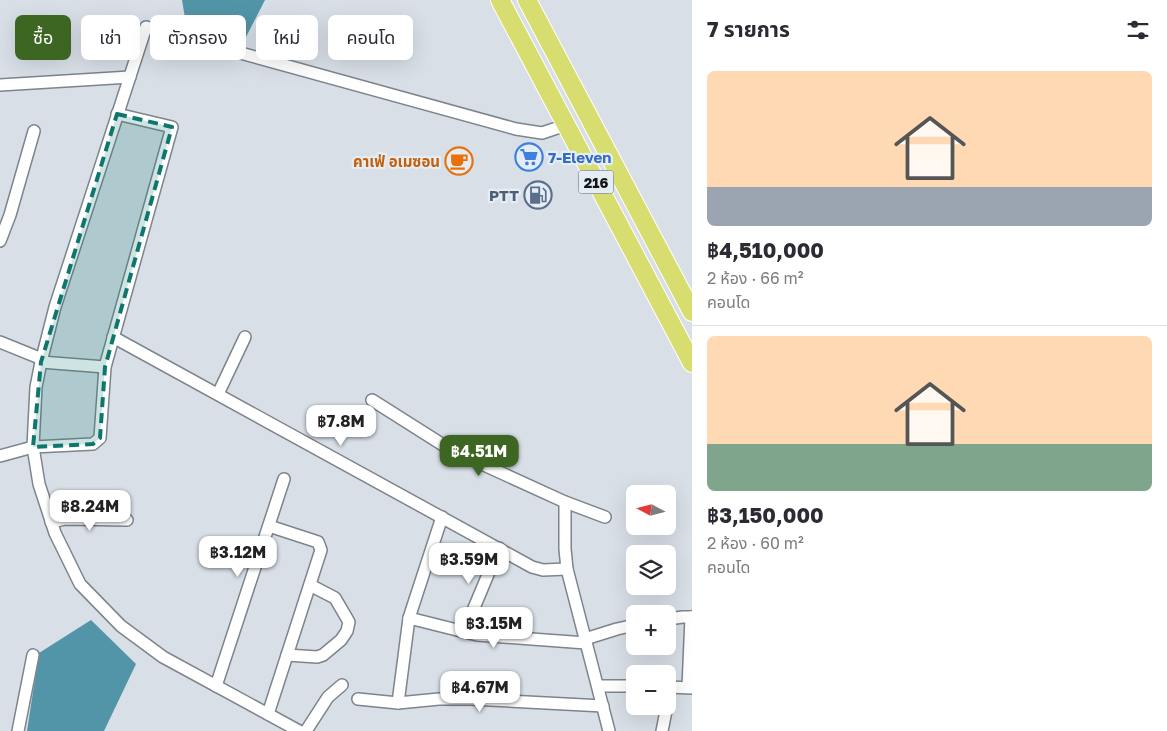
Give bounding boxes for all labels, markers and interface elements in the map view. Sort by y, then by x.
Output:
chip: ซื้อ [15,15,71,60]
chip: เช่า [81,15,140,60]
chip: ตัวกรอง [150,15,246,60]
chip: ใหม่ [256,15,318,60]
chip: คอนโด [328,15,413,60]
text: 7 รายการ [707,16,790,42]
icon: filters [1124,16,1152,44]
icon: home [885,103,975,193]
supermarket icon: 7-Eleven [514,142,544,172]
cafe icon: คาเฟ่ อเมซอน [444,146,474,176]
place label: 7-Eleven [548,148,611,166]
place label: คาเฟ่ อเมซอน [353,152,440,170]
road number: 216 [578,170,614,193]
fuel station icon: PTT [523,180,553,210]
place label: PTT [489,186,519,204]
text: ฿4,510,000 [707,237,824,263]
text: 2 ห้อง · 66 m² [707,268,804,288]
text: คอนโด [707,292,750,312]
icon: home [885,369,975,459]
pin: ฿7.8M [306,404,376,447]
text: ฿7.8M [317,411,365,431]
pin: ฿4.51M [438,434,520,477]
text: ฿4.51M [451,441,507,461]
north arrow [626,485,676,535]
map controls [626,485,676,715]
pin: ฿8.24M [49,490,131,532]
text: ฿8.24M [61,496,119,516]
text: ฿3,150,000 [707,502,824,528]
text: 2 ห้อง · 60 m² [707,533,804,553]
pin: ฿3.12M [197,536,279,578]
text: ฿3.12M [210,542,266,562]
pin: ฿3.59M [428,542,510,585]
button: layers [626,545,676,595]
text: ฿3.59M [440,549,498,569]
text: คอนโด [707,557,750,577]
button: + [626,605,676,655]
pin: ฿3.15M [453,606,535,649]
text: ฿3.15M [466,613,522,633]
button: − [626,665,676,715]
pin: ฿4.67M [439,670,521,713]
text: ฿4.67M [451,677,509,697]

